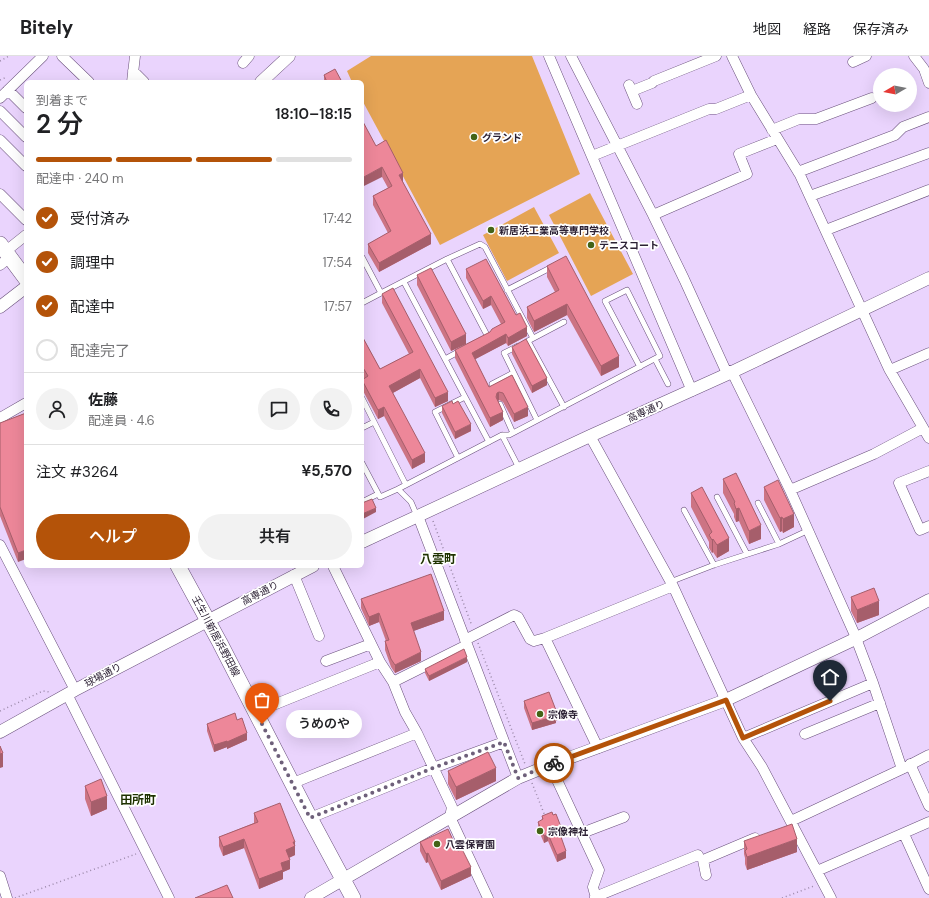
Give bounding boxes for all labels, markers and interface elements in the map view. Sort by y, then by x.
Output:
text: Bitely [20,15,73,40]
text: 地図 [753,20,781,38]
text: 経路 [803,20,831,38]
text: 保存済み [853,20,909,38]
north arrow [873,68,917,112]
map controls [873,68,917,112]
text: 到着まで [36,92,88,109]
text: 18:10–18:15 [275,104,352,124]
text: 2 分 [36,107,83,141]
place label: グランド [482,131,522,144]
marker: グランド [469,132,479,142]
text: 配達中 · 240 m [36,170,124,187]
icon: check [36,207,58,229]
text: 受付済み [70,209,130,229]
text: 17:42 [323,210,352,227]
place label: 新居浜工業高等専門学校 [499,224,609,237]
marker: 新居浜工業高等専門学校 [486,225,496,235]
place label: テニスコート [599,239,659,252]
marker: テニスコート [586,240,596,250]
icon: check [36,251,58,273]
text: 調理中 [70,253,115,273]
text: 17:54 [323,254,352,271]
icon: check [36,295,58,317]
text: 配達中 [70,297,115,317]
text: 17:57 [324,298,352,315]
text: 配達完了 [70,341,130,361]
button: person [36,388,78,430]
button: chat [258,388,300,430]
button: phone [310,388,352,430]
text: 佐藤 [88,390,118,410]
street label: 高専通り [625,397,667,425]
text: 配達員 · 4.6 [88,412,155,429]
text: ¥5,570 [301,461,352,481]
text: 注文 #3264 [36,462,118,482]
button: ヘルプ [36,514,190,560]
button: 共有 [198,514,352,560]
district label: 八雲町 [420,551,456,567]
street label: 高専通り [239,578,281,608]
street label: 壬生川新居浜野田線 [189,593,243,679]
street label: 球場通り [82,660,124,690]
pin [813,660,847,701]
icon: home [819,666,841,688]
pin [245,683,279,724]
icon: bag [251,689,273,711]
place label: 宗像寺 [548,708,578,721]
marker: 宗像寺 [535,709,545,719]
callout: うめのや [286,710,362,738]
text: うめのや [298,715,350,732]
courier [534,743,574,783]
icon: bike [543,752,565,774]
district label: 田所町 [120,792,156,808]
place label: 宗像神社 [548,825,589,838]
marker: 宗像神社 [535,826,545,836]
place label: 八雲保育園 [445,838,495,851]
marker: 八雲保育園 [432,839,442,849]

